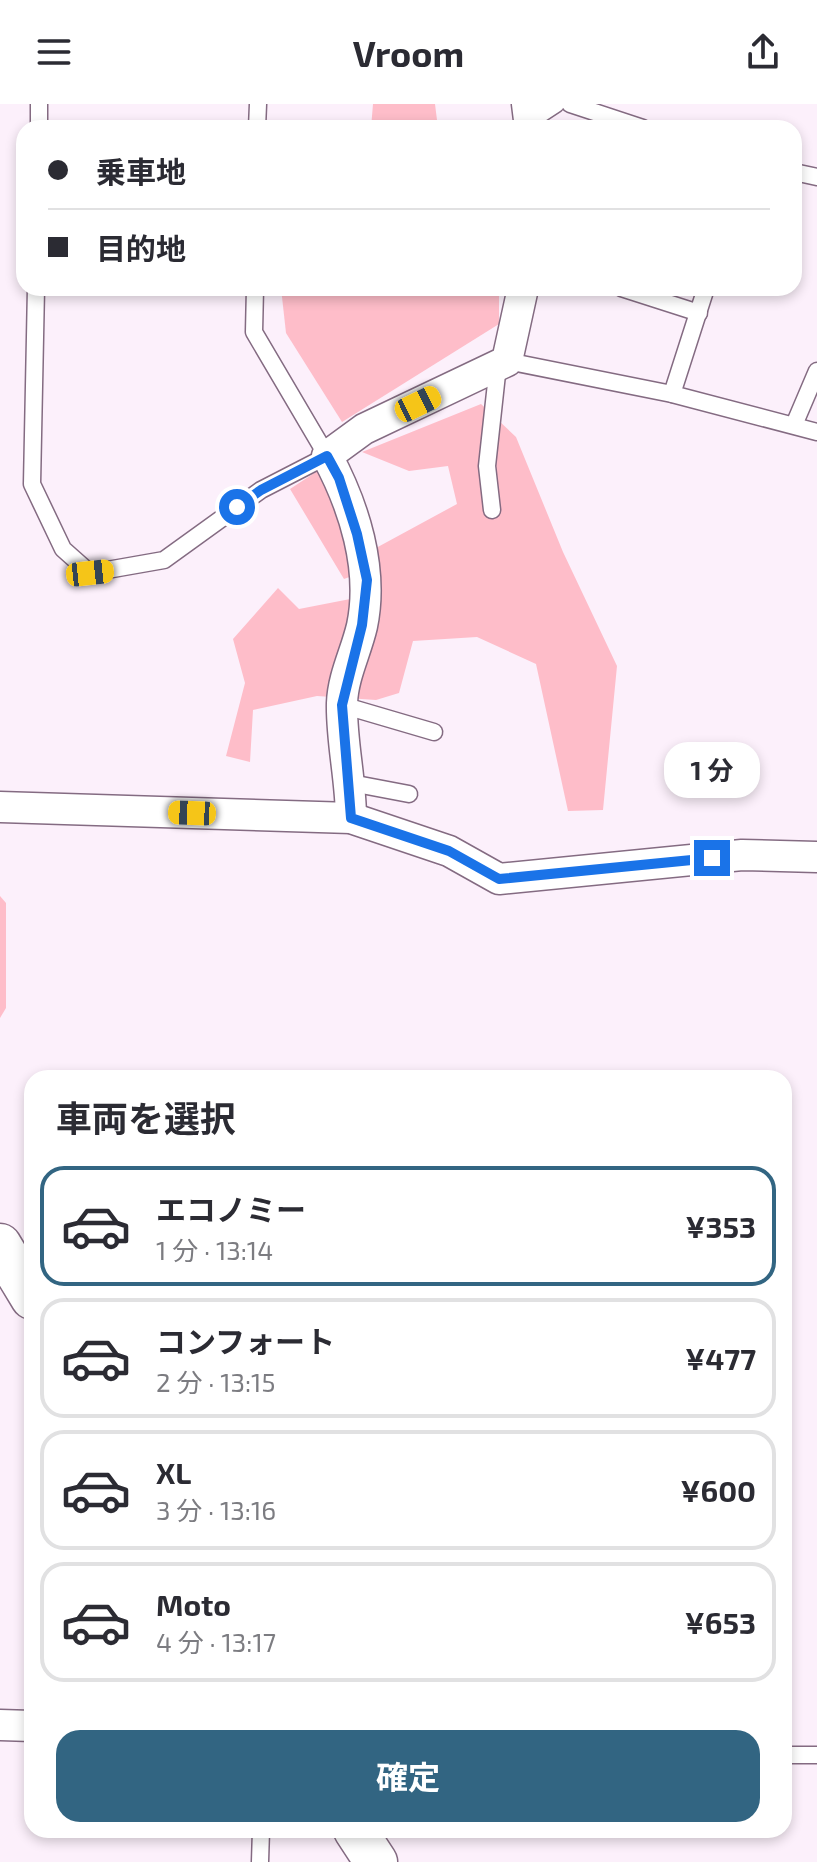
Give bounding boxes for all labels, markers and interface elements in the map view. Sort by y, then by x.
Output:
icon: menu [32,30,76,74]
icon: share [741,30,785,74]
text: Vroom [353,31,464,74]
text: 乗車地 [96,153,186,189]
text: 目的地 [96,230,186,266]
car [391,383,445,425]
route start [219,489,255,525]
car [65,559,115,587]
callout: 1 分 [664,742,760,798]
text: 1 分 [691,754,733,785]
car [168,800,216,826]
route end [694,840,730,876]
text: 車両を選択 [56,1096,236,1139]
icon: car [60,1190,132,1262]
text: エコノミー [156,1191,306,1227]
text: ¥353 [686,1208,756,1244]
text: 1 分 · 13:14 [156,1234,273,1265]
icon: car [60,1322,132,1394]
text: コンフォート [156,1323,335,1359]
text: ¥477 [685,1340,756,1376]
text: 2 分 · 13:15 [156,1366,275,1397]
icon: car [60,1454,132,1526]
text: XL [156,1454,191,1490]
text: ¥600 [681,1472,756,1508]
text: 3 分 · 13:16 [156,1494,276,1525]
icon: car [60,1586,132,1658]
text: Moto [156,1586,231,1622]
text: ¥653 [685,1604,756,1640]
text: 4 分 · 13:17 [156,1626,276,1657]
button: 確定 [56,1730,760,1822]

